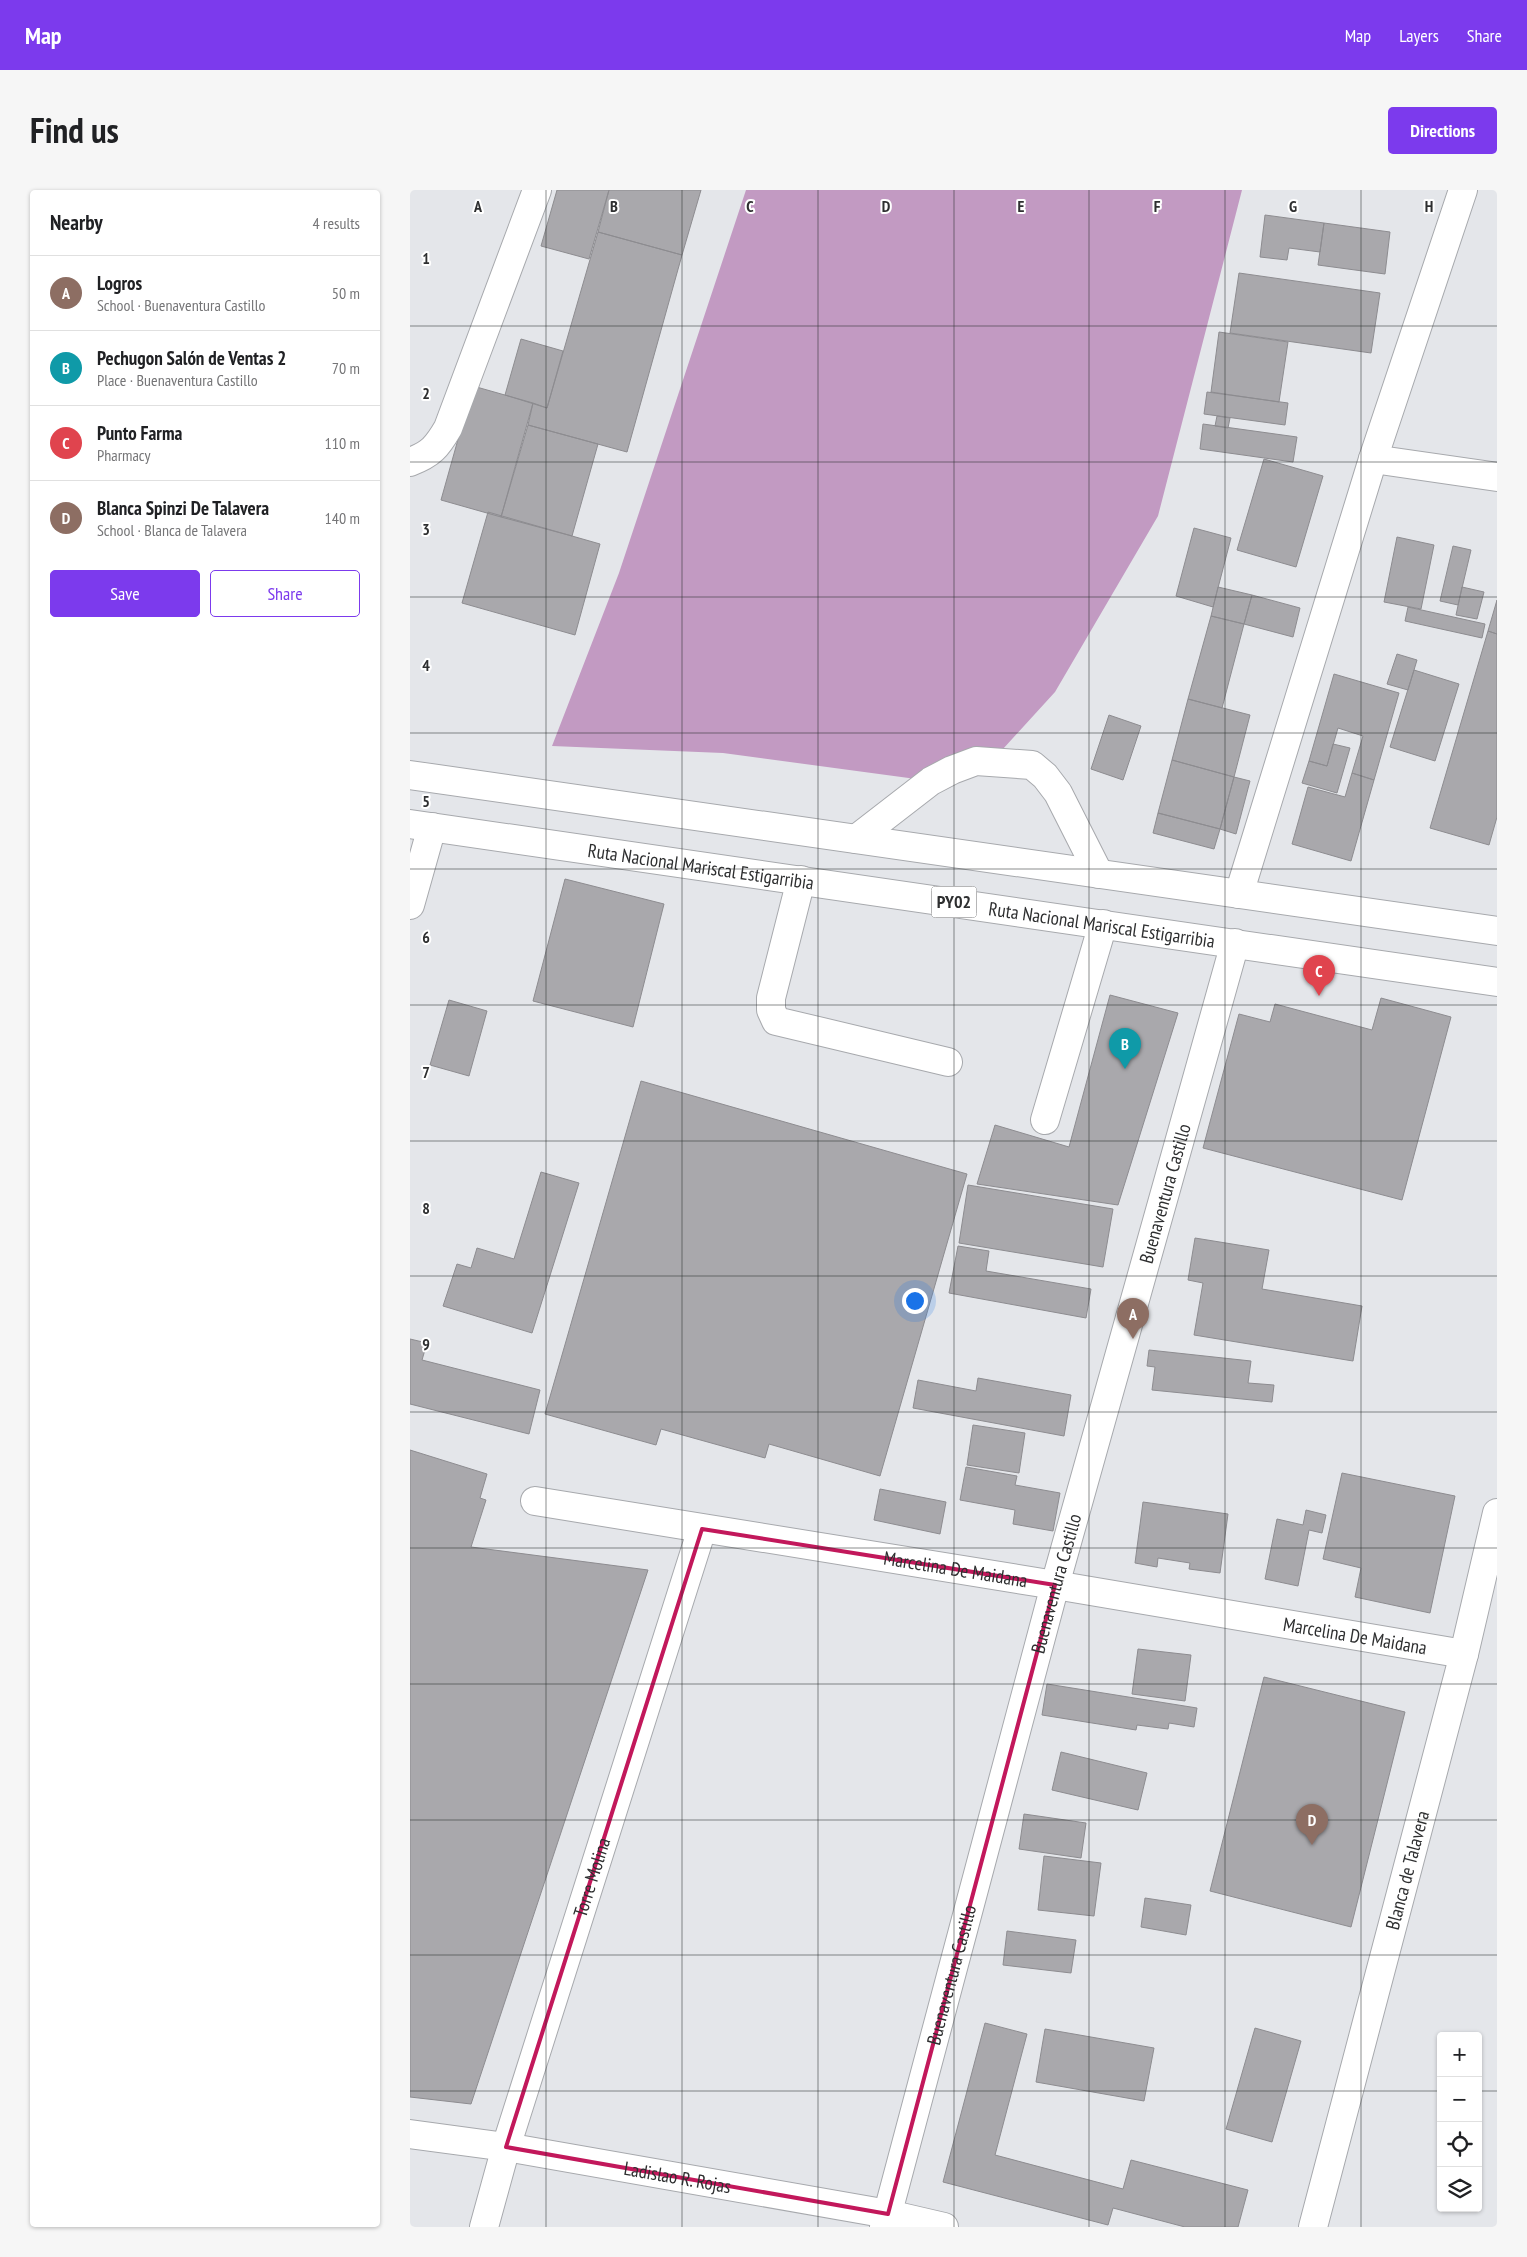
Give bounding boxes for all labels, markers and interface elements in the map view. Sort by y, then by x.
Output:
text: Map [25,20,62,51]
text: Map [1345,24,1371,47]
text: Layers [1399,24,1439,47]
text: Share [1467,24,1502,47]
text: Find us [30,107,119,153]
button: Directions [1388,107,1497,154]
text: A [473,196,483,216]
text: B [610,196,618,216]
text: C [746,196,754,216]
text: D [882,196,891,216]
text: E [1018,196,1025,216]
text: F [1154,196,1161,216]
text: G [1289,196,1297,216]
text: H [1425,196,1433,216]
text: Nearby [50,209,103,236]
text: 4 results [313,213,360,233]
text: 1 [422,248,430,268]
text: Logros [97,271,142,295]
text: A [62,283,70,303]
text: 50 m [332,283,360,303]
text: School · Buenaventura Castillo [97,295,265,315]
text: Pechugon Salón de Ventas 2 [97,346,286,370]
text: B [62,358,70,378]
text: 70 m [332,358,360,378]
text: Place · Buenaventura Castillo [97,370,258,390]
text: 2 [422,383,430,403]
text: Punto Farma [97,421,182,445]
text: C [62,433,70,453]
text: 110 m [325,433,360,453]
text: Pharmacy [97,445,150,465]
text: Blanca Spinzi De Talavera [97,496,269,520]
text: D [62,508,70,528]
text: 140 m [325,508,360,528]
text: 3 [422,519,430,539]
text: School · Blanca de Talavera [97,520,247,540]
button: Save [50,570,200,617]
button: Share [210,570,360,617]
text: 4 [422,655,430,675]
text: 5 [422,791,430,811]
street label: Ruta Nacional Mariscal Estigarribia [586,838,816,895]
road number: PY02 [932,886,976,918]
street label: Ruta Nacional Mariscal Estigarribia [987,896,1216,953]
text: 6 [422,927,430,947]
pin: C [1303,955,1335,996]
pin: B [1109,1028,1141,1069]
text: 7 [422,1062,430,1082]
street label: Buenaventura Castillo [1134,1121,1196,1266]
text: 8 [422,1198,430,1218]
your location [902,1288,928,1314]
pin: A [1117,1298,1149,1339]
text: 9 [422,1334,430,1354]
street label: Buenaventura Castillo [1025,1511,1086,1656]
street label: Marcelina De Maidana [882,1546,1029,1592]
street label: Marcelina De Maidana [1281,1612,1429,1660]
pin: D [1296,1804,1328,1845]
street label: Blanca de Talavera [1380,1808,1434,1932]
street label: Torre Molina [568,1835,615,1920]
street label: Buenaventura Castillo [921,1902,981,2047]
map controls [1437,2032,1482,2212]
button: + [1437,2032,1482,2077]
button: − [1437,2077,1482,2122]
button: locate [1437,2122,1482,2167]
street label: Ladislao R. Rojas [622,2156,733,2198]
button: layers [1437,2167,1482,2212]

